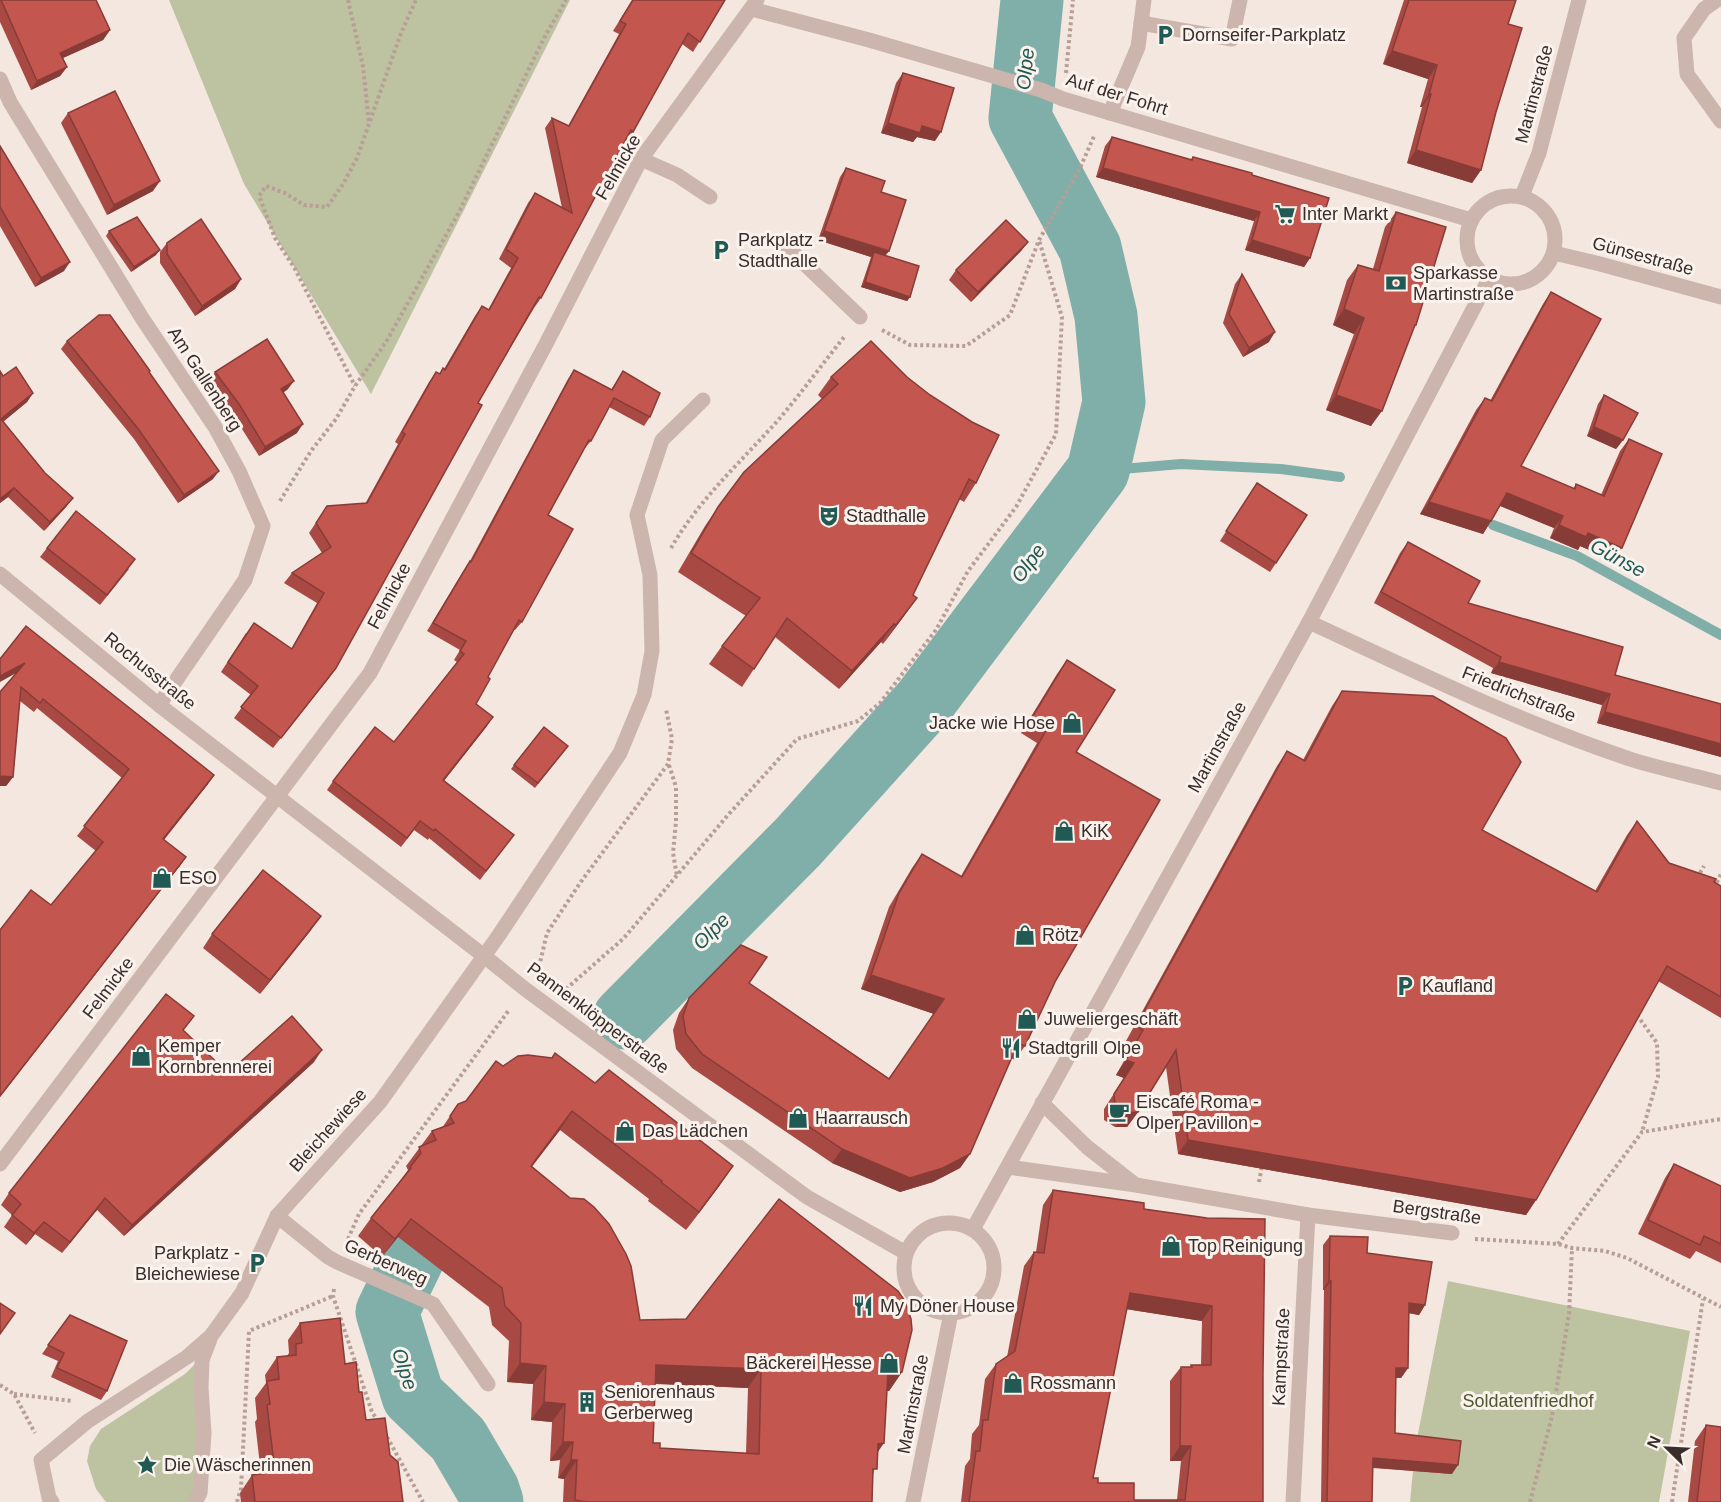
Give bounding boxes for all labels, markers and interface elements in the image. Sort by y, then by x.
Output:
parking icon: Dornseifer-Parkplatz [1153,23,1177,47]
place label: Dornseifer-Parkplatz [1182,25,1346,45]
street label: Martinstraße [1511,43,1557,145]
water label: Olpe [1012,47,1038,91]
street label: Auf der Fohrt [1064,69,1170,119]
street label: Felmicke [591,131,645,203]
supermarket icon: Inter Markt [1273,202,1297,226]
place label: Inter Markt [1302,204,1388,224]
place label: Parkplatz - Stadthalle [738,230,824,271]
street label: Günsestraße [1590,233,1696,279]
parking icon: Parkplatz - Stadthalle [709,238,733,262]
place label: Sparkasse Martinstraße [1413,263,1514,304]
bank icon: Sparkasse Martinstraße [1384,271,1408,295]
street label: Am Gallenberg [164,323,246,435]
theatre icon: Stadthalle [817,504,841,528]
place label: Stadthalle [846,506,926,526]
water label: Günse [1587,534,1649,582]
water label: Olpe [1007,540,1049,586]
street label: Felmicke [363,560,415,632]
street label: Rochusstraße [100,628,200,714]
street label: Friedrichstraße [1459,662,1579,726]
street label: Martinstraße [1184,698,1250,796]
shop icon: Jacke wie Hose [1060,711,1084,735]
place label: Jacke wie Hose [929,713,1055,733]
shop icon: KiK [1052,819,1076,843]
place label: KiK [1081,821,1109,841]
shop icon: ESO [150,866,174,890]
place label: ESO [179,868,217,888]
water label: Olpe [688,908,734,954]
shop icon: Rötz [1013,923,1037,947]
place label: Rötz [1042,925,1079,945]
street label: Felmicke [78,953,138,1023]
street label: Pannenklöpperstraße [523,958,673,1078]
parking icon: Kaufland [1393,974,1417,998]
place label: Kaufland [1422,976,1493,996]
shop icon: Juweliergeschäft [1015,1007,1039,1031]
place label: Juweliergeschäft [1044,1009,1178,1029]
place label: Kemper Kornbrennerei [158,1036,272,1077]
restaurant icon: Stadtgrill Olpe [999,1036,1023,1060]
place label: Stadtgrill Olpe [1028,1038,1141,1058]
shop icon: Kemper Kornbrennerei [129,1044,153,1068]
street label: Bleichewiese [285,1084,371,1176]
place label: Eiscafé Roma - Olper Pavillon - [1136,1092,1259,1133]
cafe icon: Eiscafé Roma - Olper Pavillon - [1107,1100,1131,1124]
shop icon: Haarrausch [786,1106,810,1130]
place label: Haarrausch [815,1108,908,1128]
shop icon: Das Lädchen [613,1119,637,1143]
place label: Das Lädchen [642,1121,748,1141]
street label: Bergstraße [1392,1196,1482,1228]
shop icon: Top Reinigung [1159,1234,1183,1258]
street label: Gerberweg [341,1235,431,1289]
place label: Top Reinigung [1188,1236,1303,1256]
place label: Parkplatz - Bleichewiese [135,1243,240,1284]
parking icon: Parkplatz - Bleichewiese [245,1251,269,1275]
restaurant icon: My Döner House [851,1294,875,1318]
place label: My Döner House [880,1296,1015,1316]
street label: Kampstraße [1268,1308,1294,1406]
water label: Olpe [388,1346,422,1392]
shop icon: Bäckerei Hesse [877,1351,901,1375]
place label: Bäckerei Hesse [746,1353,872,1373]
street label: Martinstraße [894,1353,932,1455]
shop icon: Rossmann [1001,1371,1025,1395]
place label: Rossmann [1030,1373,1116,1393]
place label: Seniorenhaus Gerberweg [604,1382,715,1423]
building icon: Seniorenhaus Gerberweg [575,1390,599,1414]
park label: Soldatenfriedhof [1462,1391,1595,1411]
north arrow [1637,1418,1697,1478]
text: N [1644,1433,1664,1451]
place icon: Die Wäscherinnen [135,1453,159,1477]
place label: Die Wäscherinnen [164,1455,311,1475]

